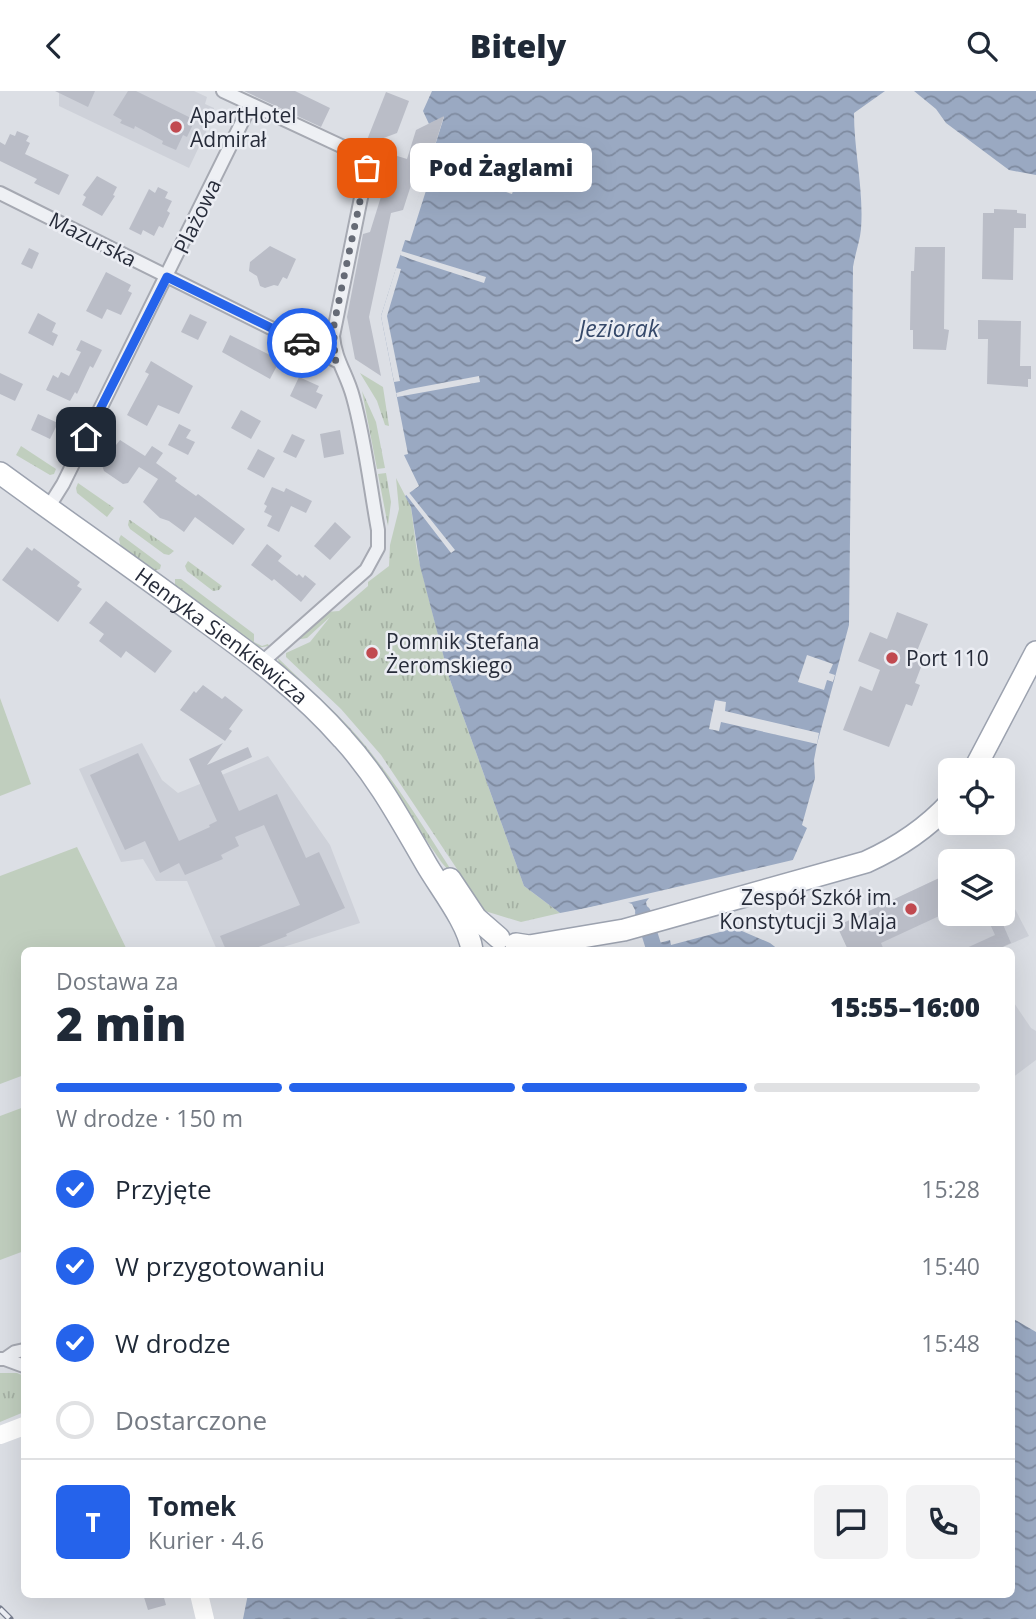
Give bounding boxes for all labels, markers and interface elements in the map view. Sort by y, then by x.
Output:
text: Bitely [470,24,566,67]
icon: back [35,27,73,65]
icon: search [963,27,1001,65]
place label: ApartHotel Admirał [190,101,297,153]
marker: ApartHotel Admirał [168,119,184,135]
pin [337,138,397,198]
callout: Pod Żaglami [409,143,591,193]
icon: bag [348,149,386,187]
text: Pod Żaglami [429,151,573,183]
street label: Plażowa [167,174,227,258]
street label: Mazurska [45,205,141,273]
courier [267,308,337,378]
water label: Jeziorak [575,312,660,344]
icon: car [283,324,321,362]
pin [56,407,116,467]
icon: home [67,418,105,456]
street label: Henryka Sienkiewicza [130,561,314,710]
place label: Pomnik Stefana Żeromskiego [386,627,539,679]
place label: Port 110 [906,644,989,672]
marker: Pomnik Stefana Żeromskiego [364,645,380,661]
marker: Port 110 [884,650,900,666]
map controls [938,758,1015,926]
button: locate [938,758,1015,835]
button: layers [938,849,1015,926]
place label: Zespół Szkół im. Konstytucji 3 Maja [719,883,897,935]
marker: Zespół Szkół im. Konstytucji 3 Maja [903,901,919,917]
text: Dostawa za [56,965,179,997]
text: 15:55–16:00 [830,989,980,1025]
text: 2 min [56,992,187,1054]
text: W drodze · 150 m [56,1102,243,1134]
icon: check [56,1170,94,1208]
text: Przyjęte [115,1171,212,1207]
text: 15:28 [921,1173,980,1205]
icon: check [56,1247,94,1285]
text: W przygotowaniu [115,1248,325,1284]
text: 15:40 [921,1250,980,1282]
icon: check [56,1324,94,1362]
text: W drodze [115,1325,231,1361]
text: 15:48 [921,1327,980,1359]
text: Dostarczone [115,1402,267,1438]
button: chat [814,1485,888,1559]
button: phone [906,1485,980,1559]
text: Tomek [148,1488,236,1524]
text: T [85,1504,101,1540]
text: Kurier · 4.6 [148,1524,264,1556]

